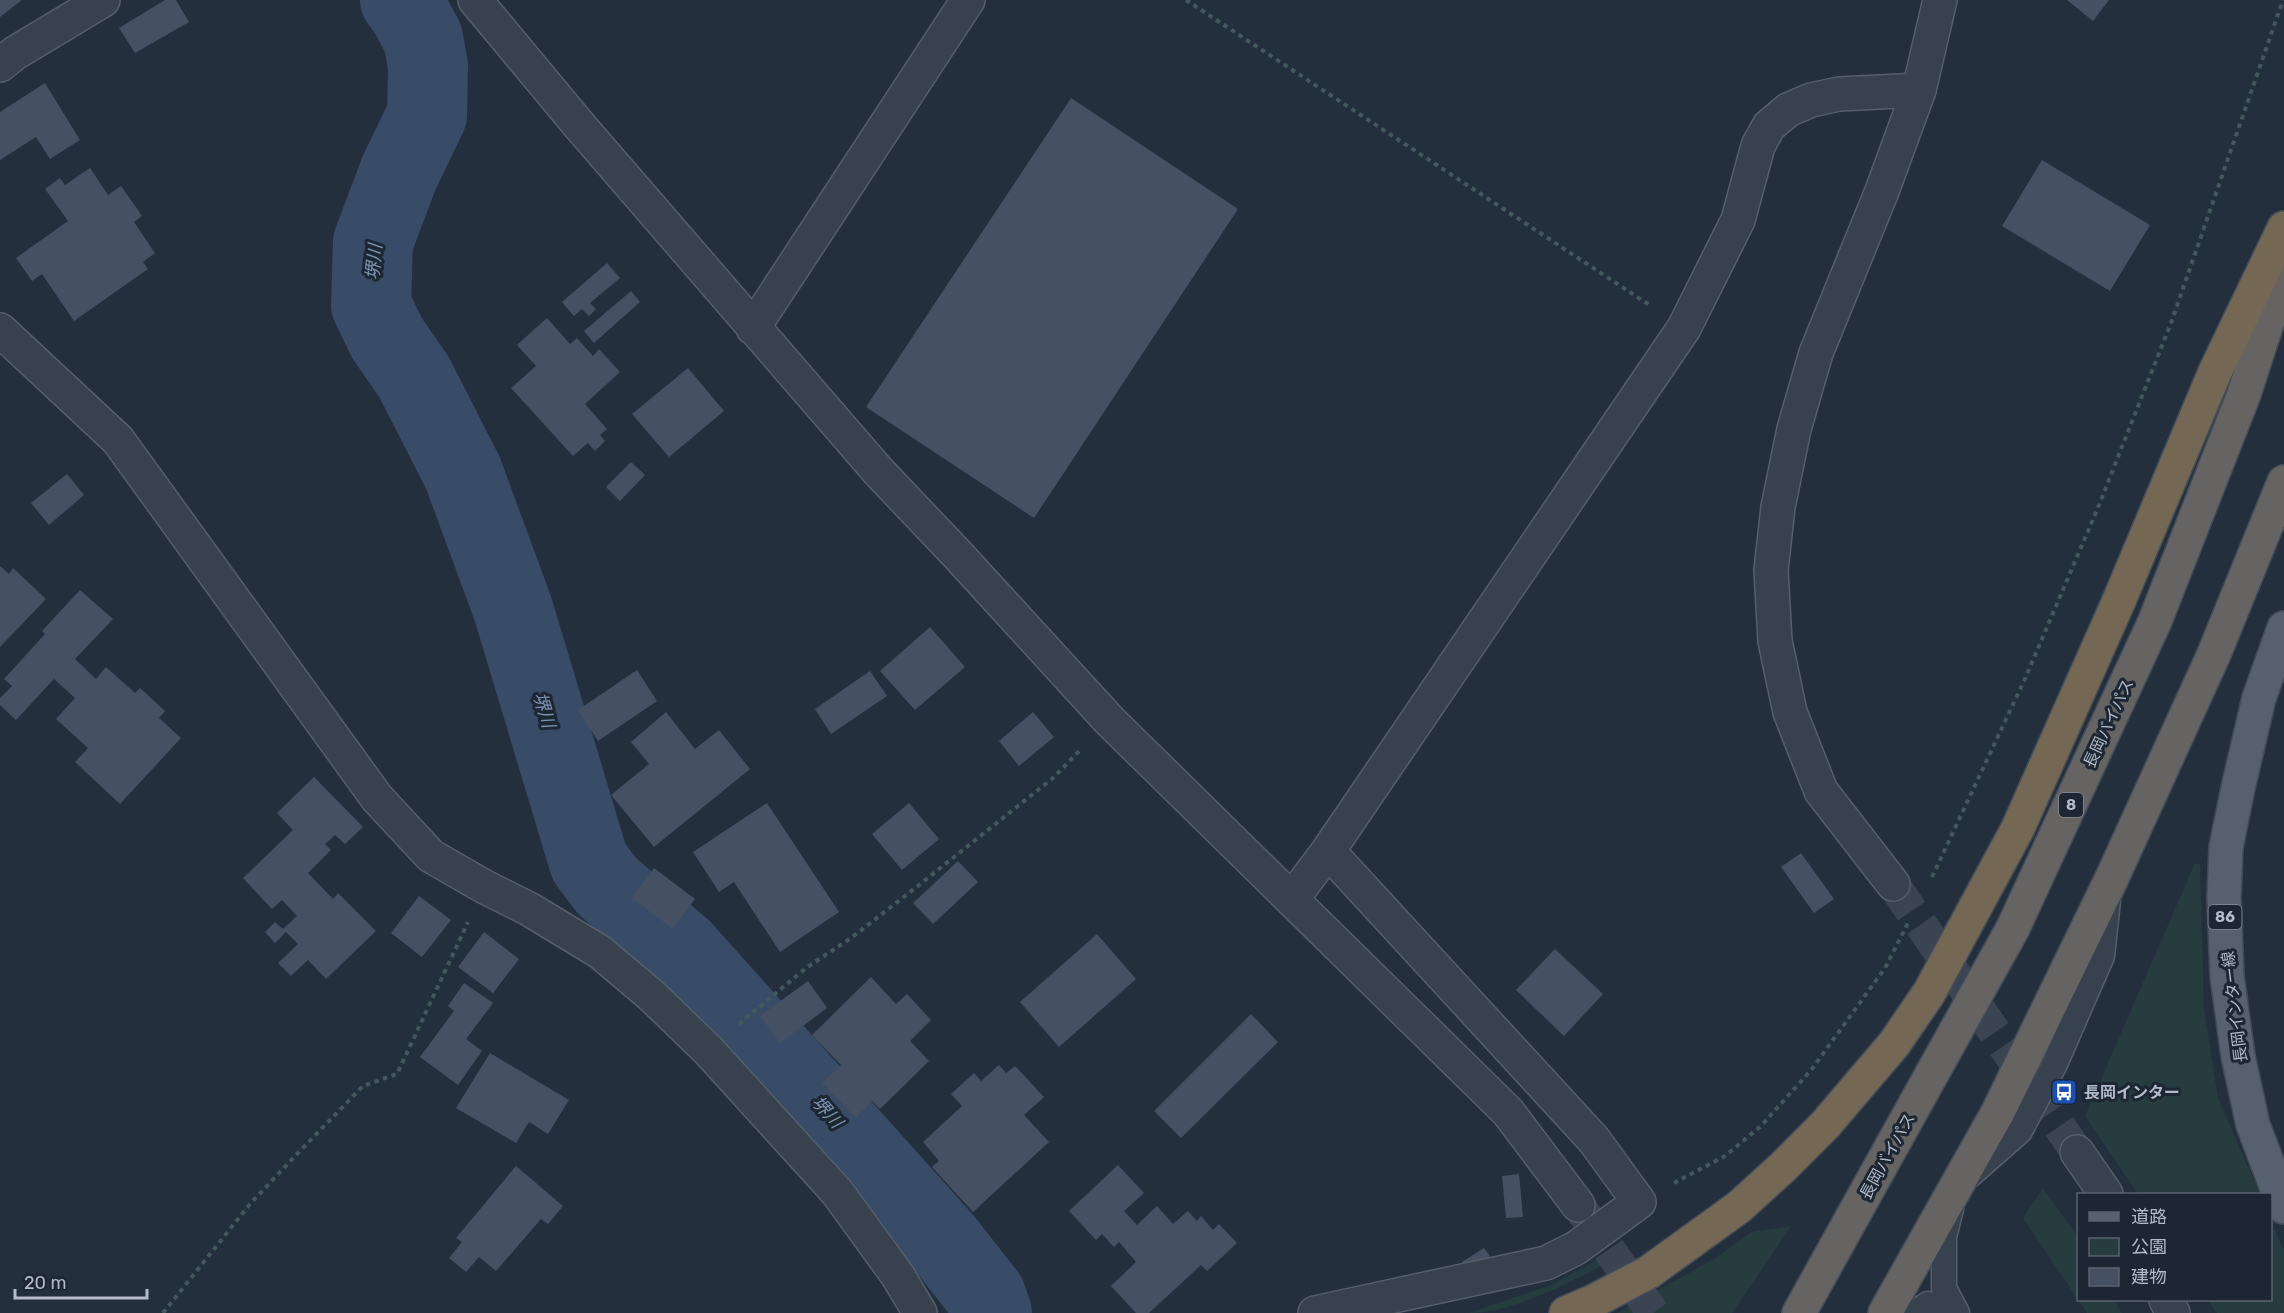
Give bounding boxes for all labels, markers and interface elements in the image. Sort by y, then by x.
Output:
water label: 堺川 [361,241,387,281]
street label: 長岡バイパス [2080,676,2137,771]
water label: 堺川 [528,690,560,732]
road number: 8 [2059,793,2083,817]
road number: 86 [2208,905,2242,929]
street label: 長岡インター線 [2218,950,2251,1064]
bus stop icon: 長岡インター [2049,1077,2079,1107]
place label: 長岡インター [2084,1083,2180,1102]
water label: 堺川 [807,1091,849,1134]
street label: 長岡バイパス [1856,1110,1919,1203]
legend [2077,1193,2272,1301]
text: 道路 [2131,1206,2167,1228]
text: 公園 [2131,1236,2167,1258]
scale bar [15,1262,147,1300]
text: 建物 [2131,1266,2167,1288]
text: 20 m [24,1272,66,1294]

